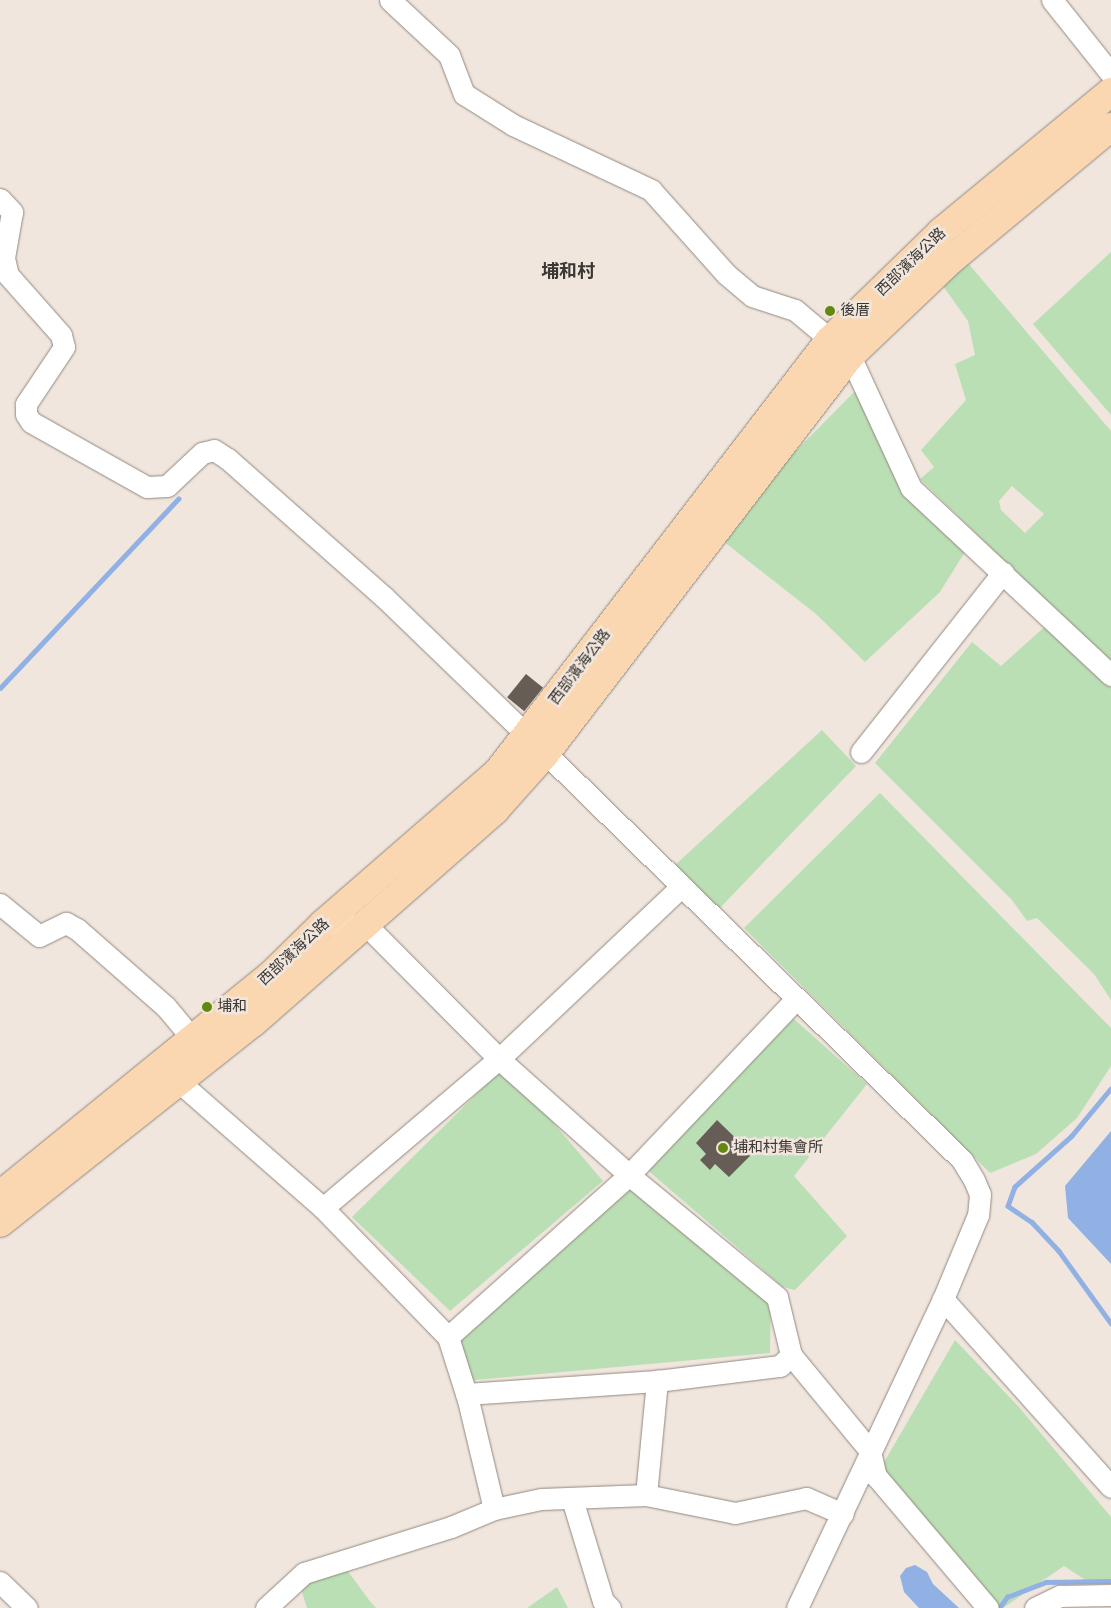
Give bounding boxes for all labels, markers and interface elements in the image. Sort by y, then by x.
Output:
street label: 西部濱海公路 [872,224,950,300]
district label: 埔和村 [541,260,595,282]
place label: 後厝 [840,302,870,320]
marker: 後厝 [824,305,836,317]
street label: 西部濱海公路 [546,626,614,708]
street label: 西部濱海公路 [255,915,333,989]
place label: 埔和 [217,998,247,1016]
marker: 埔和 [201,1001,213,1013]
place label: 埔和村集會所 [733,1139,823,1157]
marker: 埔和村集會所 [717,1142,729,1154]

